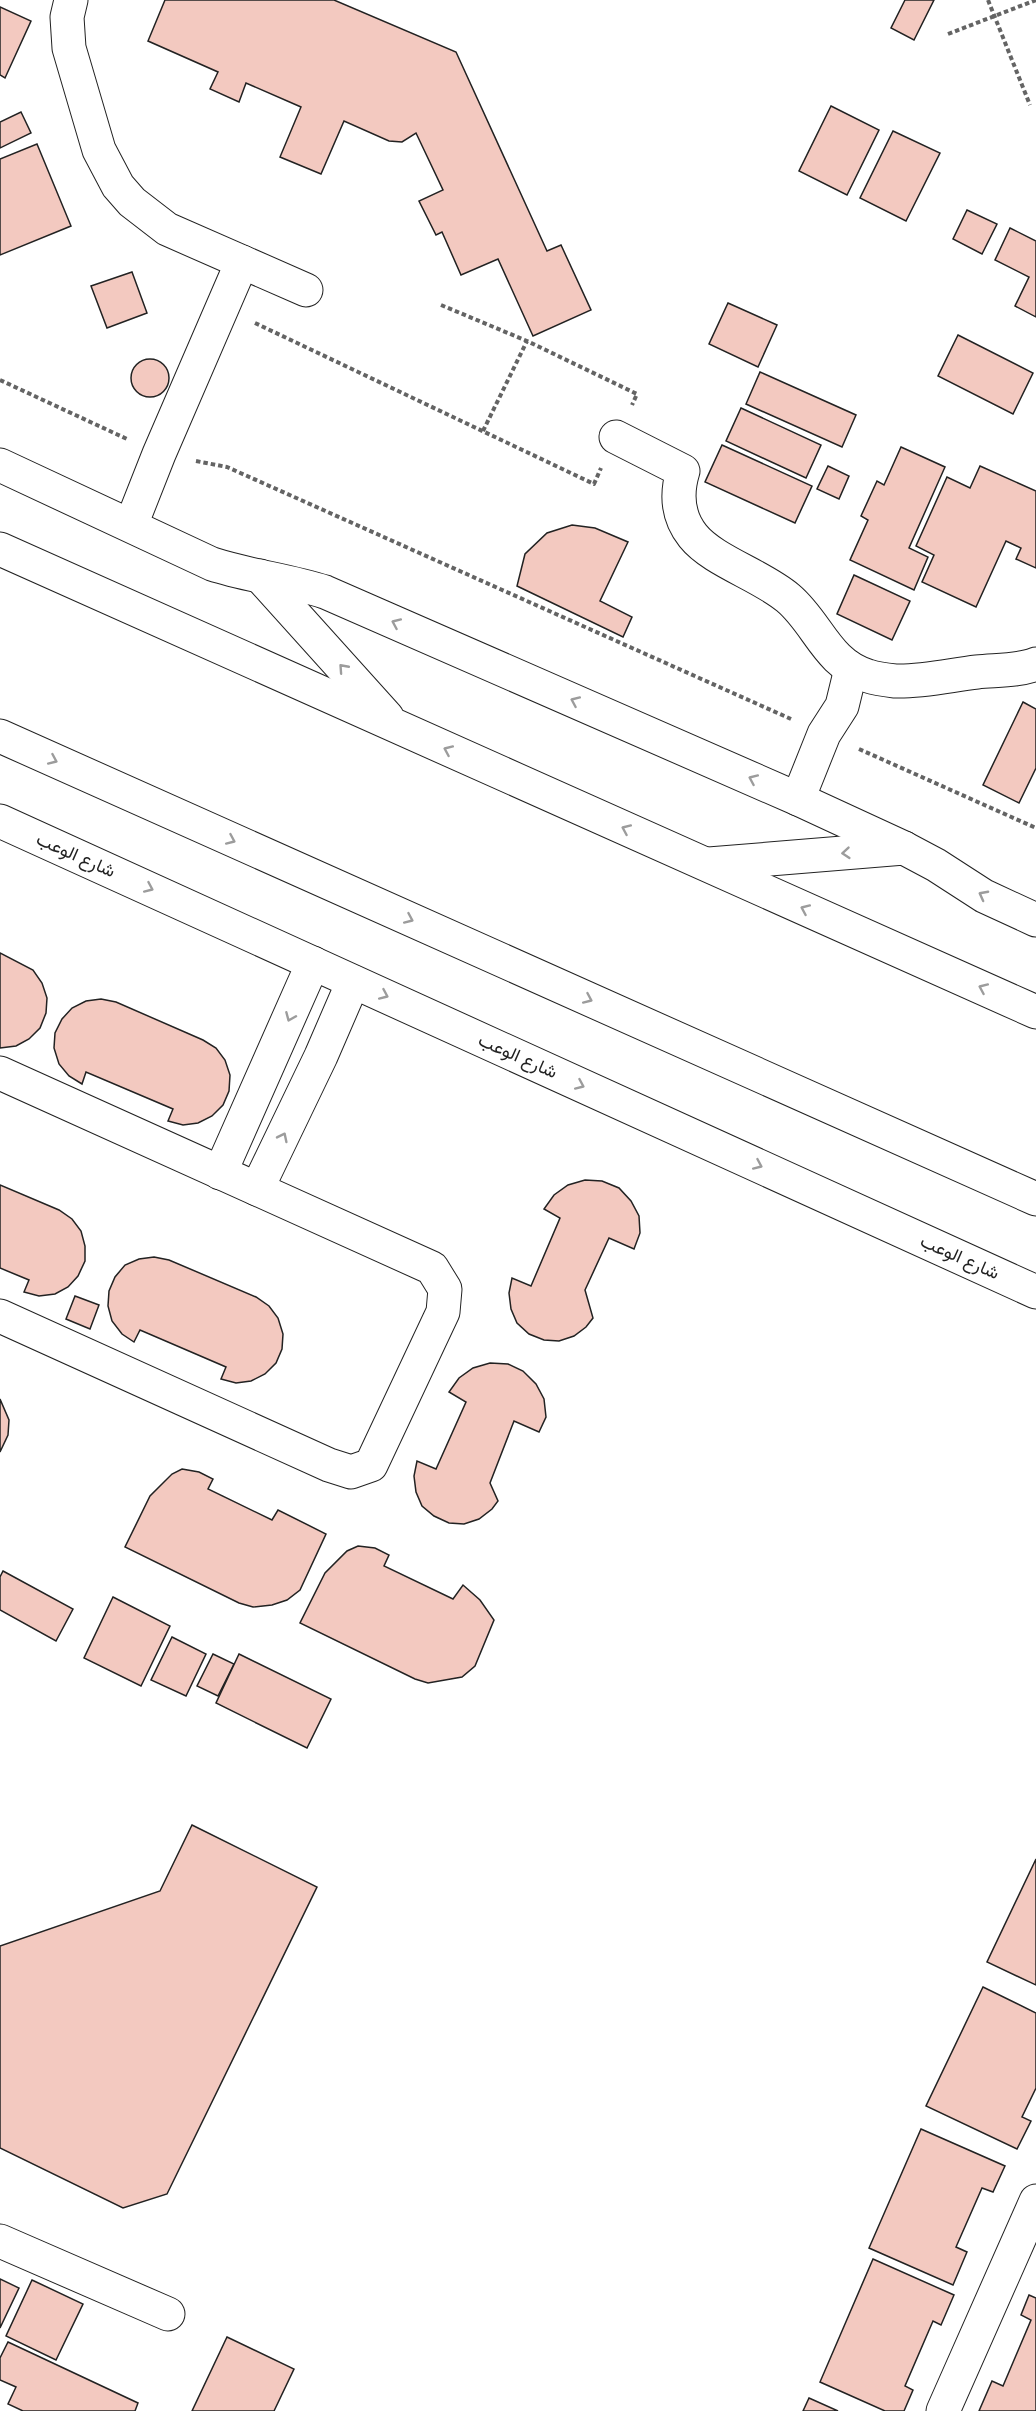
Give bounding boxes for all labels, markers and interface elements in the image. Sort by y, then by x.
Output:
one-way arrow [391,618,402,630]
one-way arrow [339,664,350,675]
one-way arrow [570,696,581,708]
one-way arrow [444,745,455,757]
one-way arrow [47,753,58,765]
one-way arrow [749,774,760,786]
one-way arrow [622,825,633,837]
street label: شارع الوعب [33,828,119,883]
one-way arrow [225,832,236,844]
one-way arrow [841,846,851,859]
one-way arrow [142,881,153,893]
one-way arrow [979,891,989,902]
one-way arrow [800,904,811,916]
one-way arrow [403,912,414,924]
one-way arrow [978,984,989,996]
one-way arrow [377,988,388,1000]
one-way arrow [581,991,592,1003]
one-way arrow [285,1010,297,1021]
street label: شارع الوعب [475,1029,561,1084]
one-way arrow [574,1077,585,1089]
one-way arrow [275,1132,287,1143]
one-way arrow [751,1158,762,1170]
street label: شارع الوعب [917,1230,1003,1285]

